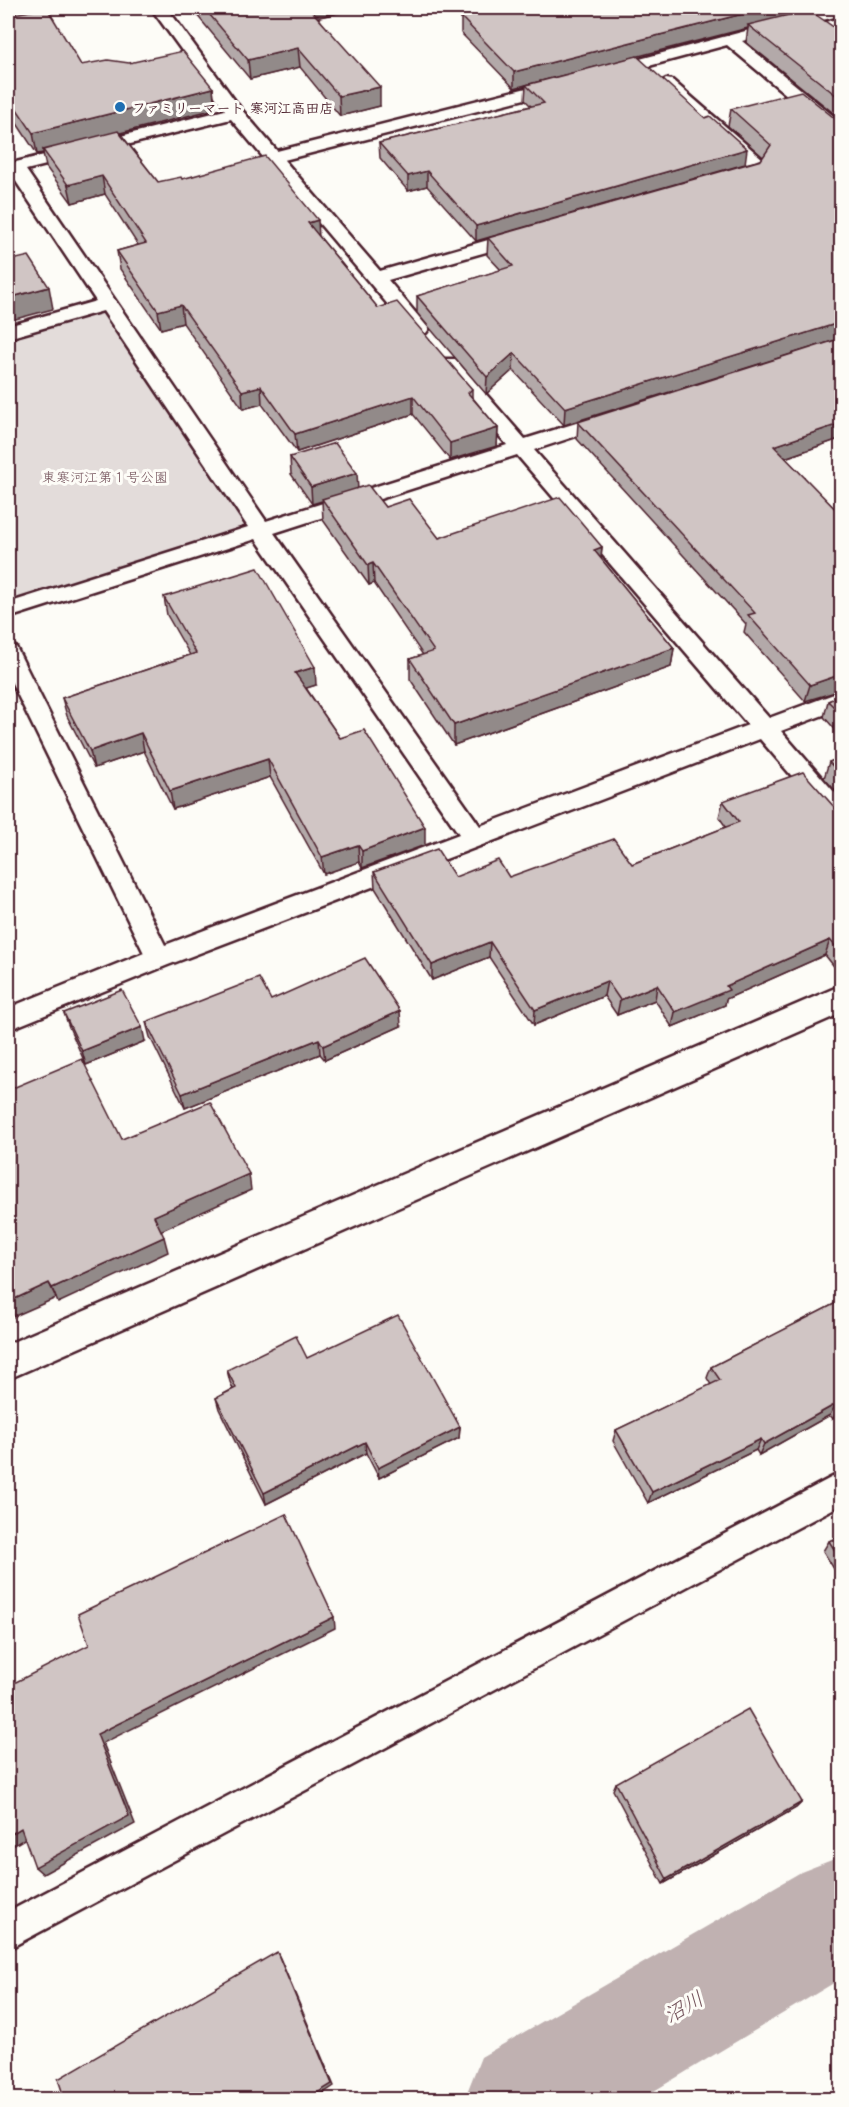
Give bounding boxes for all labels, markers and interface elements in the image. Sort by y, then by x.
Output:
place label: ファミリーマート 寒河江高田店 [132,98,334,117]
marker: ファミリーマート 寒河江高田店 [113,100,127,114]
park label: 東寒河江第１号公園 [42,467,168,486]
water label: 沼川 [658,1984,708,2028]

